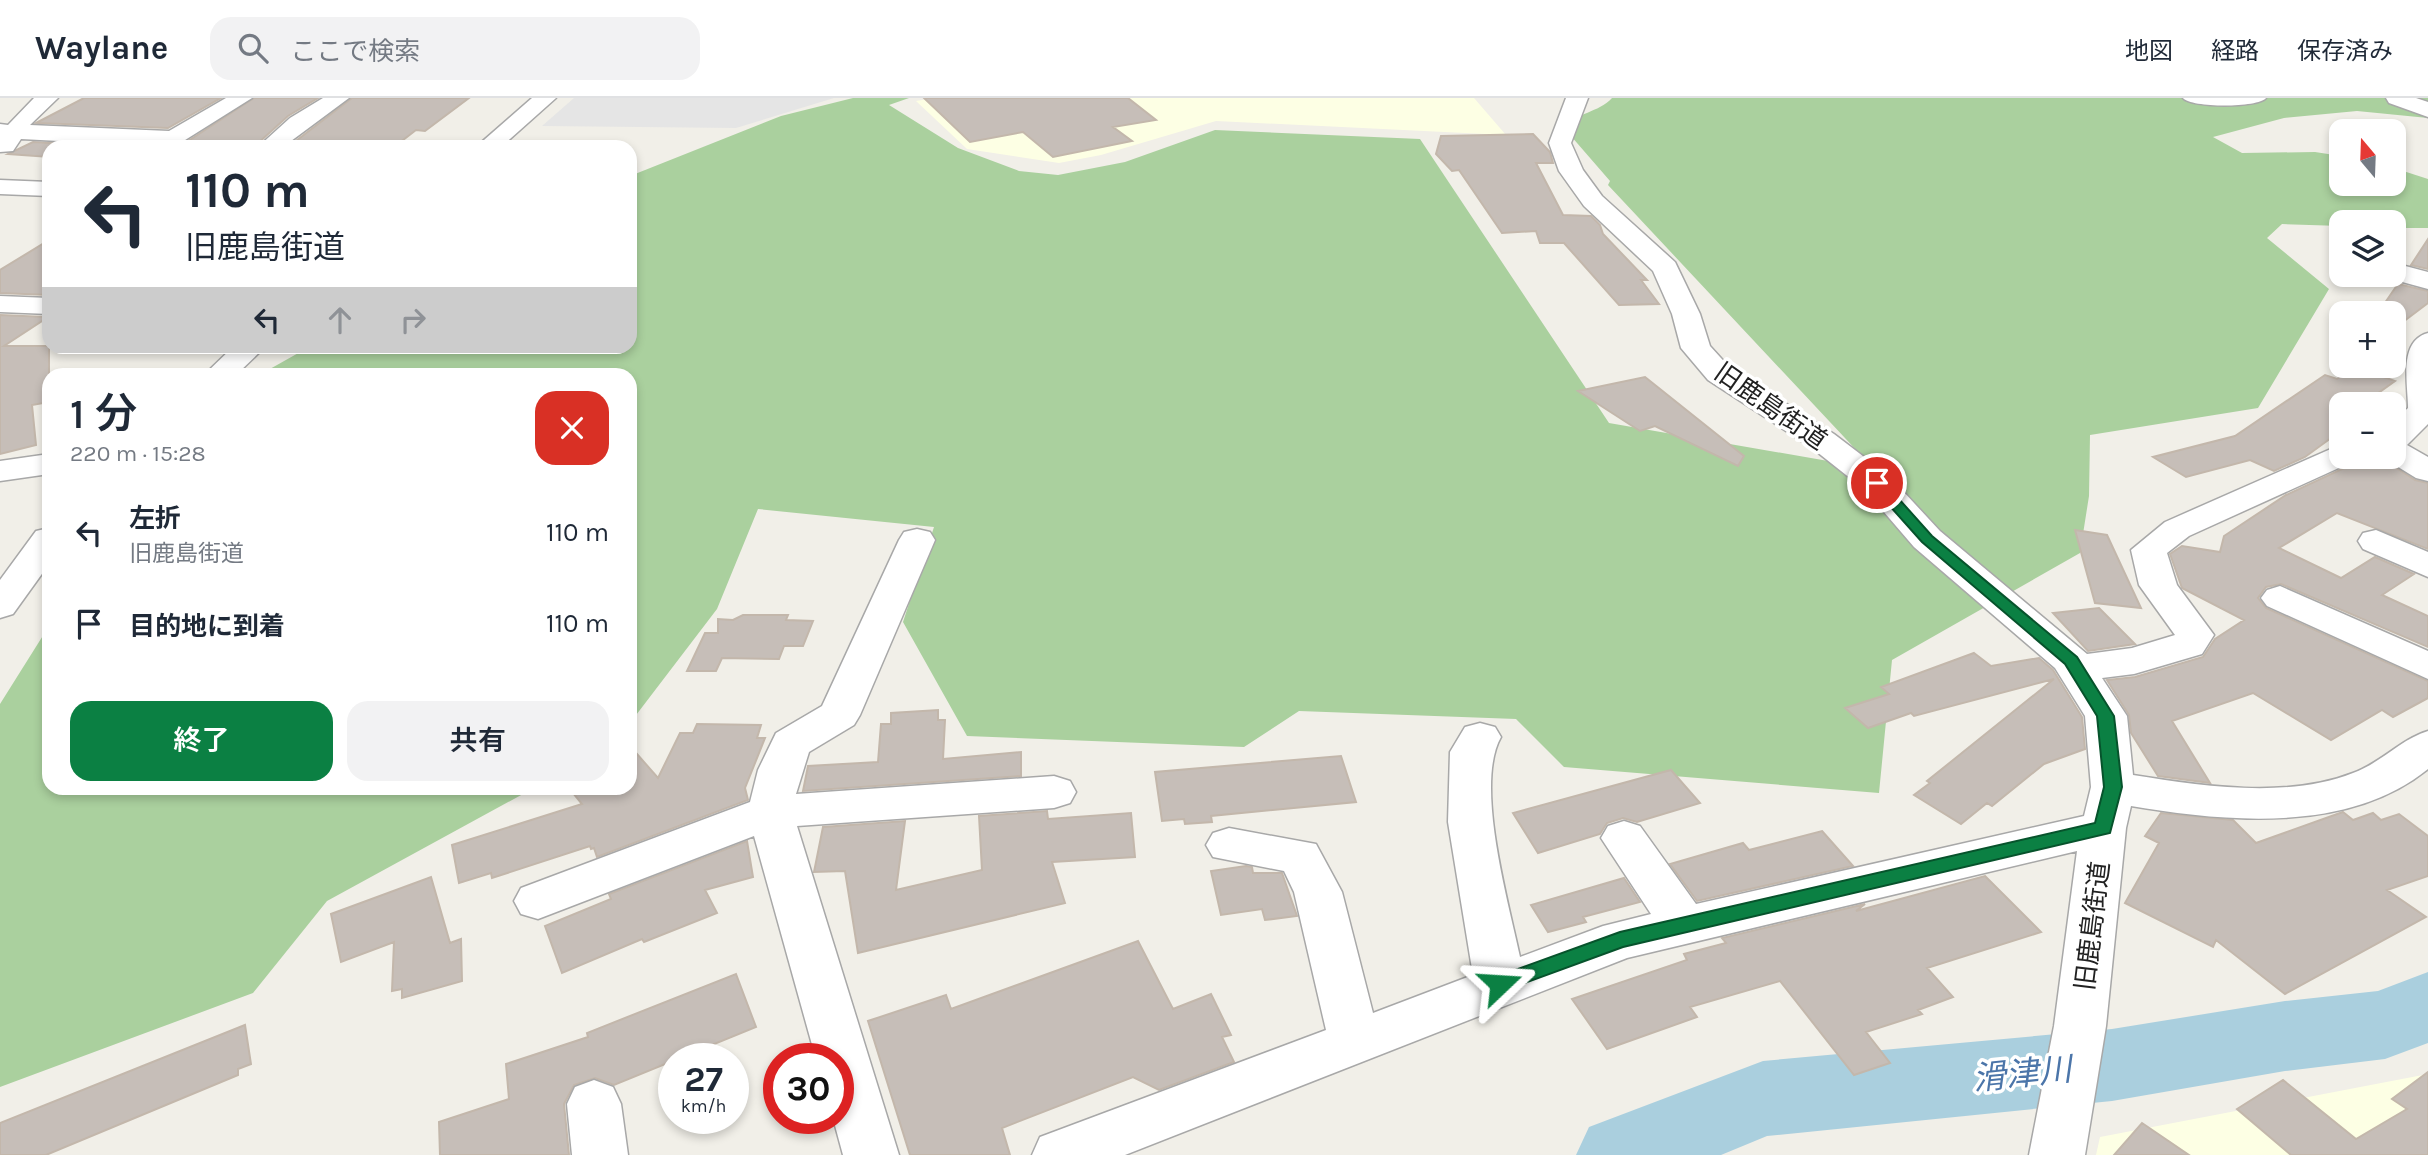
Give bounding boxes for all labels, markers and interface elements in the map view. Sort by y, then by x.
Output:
search box [210,17,700,80]
text: Waylane [35,29,168,67]
icon: search [234,29,272,67]
text: ここで検索 [290,36,420,67]
text: 地図 [2125,37,2173,65]
text: 経路 [2211,37,2259,65]
text: 保存済み [2297,37,2393,65]
north arrow [2329,119,2406,196]
map controls [2329,119,2406,469]
text: 110 m [185,162,310,219]
icon: left [70,168,161,259]
button: layers [2329,210,2406,287]
text: 旧鹿島街道 [185,229,345,266]
icon: left [248,301,286,339]
icon: ahead [321,301,359,339]
icon: right [394,301,432,339]
button: + [2329,301,2406,378]
street label: 旧鹿島街道 [1709,356,1833,456]
text: 1 分 [70,389,137,439]
button: close [535,391,609,465]
button: − [2329,392,2406,469]
text: 220 m · 15:28 [70,440,206,467]
pin [1847,453,1907,513]
icon: arrive [1858,464,1896,502]
text: 左折 [129,503,181,534]
icon: left [70,514,108,552]
text: 110 m [546,517,609,548]
text: 旧鹿島街道 [129,540,244,567]
icon: arrive [70,605,108,643]
text: 110 m [546,608,609,639]
text: 目的地に到着 [129,611,285,642]
button: 終了 [70,701,333,781]
button: 共有 [347,701,609,781]
street label: 旧鹿島街道 [2069,860,2116,992]
position arrow [1463,947,1537,1021]
speed limit sign: 30 [763,1043,854,1134]
water label: 滑津川 [1971,1050,2076,1098]
text: 27 [684,1059,723,1100]
text: km/h [681,1095,726,1117]

